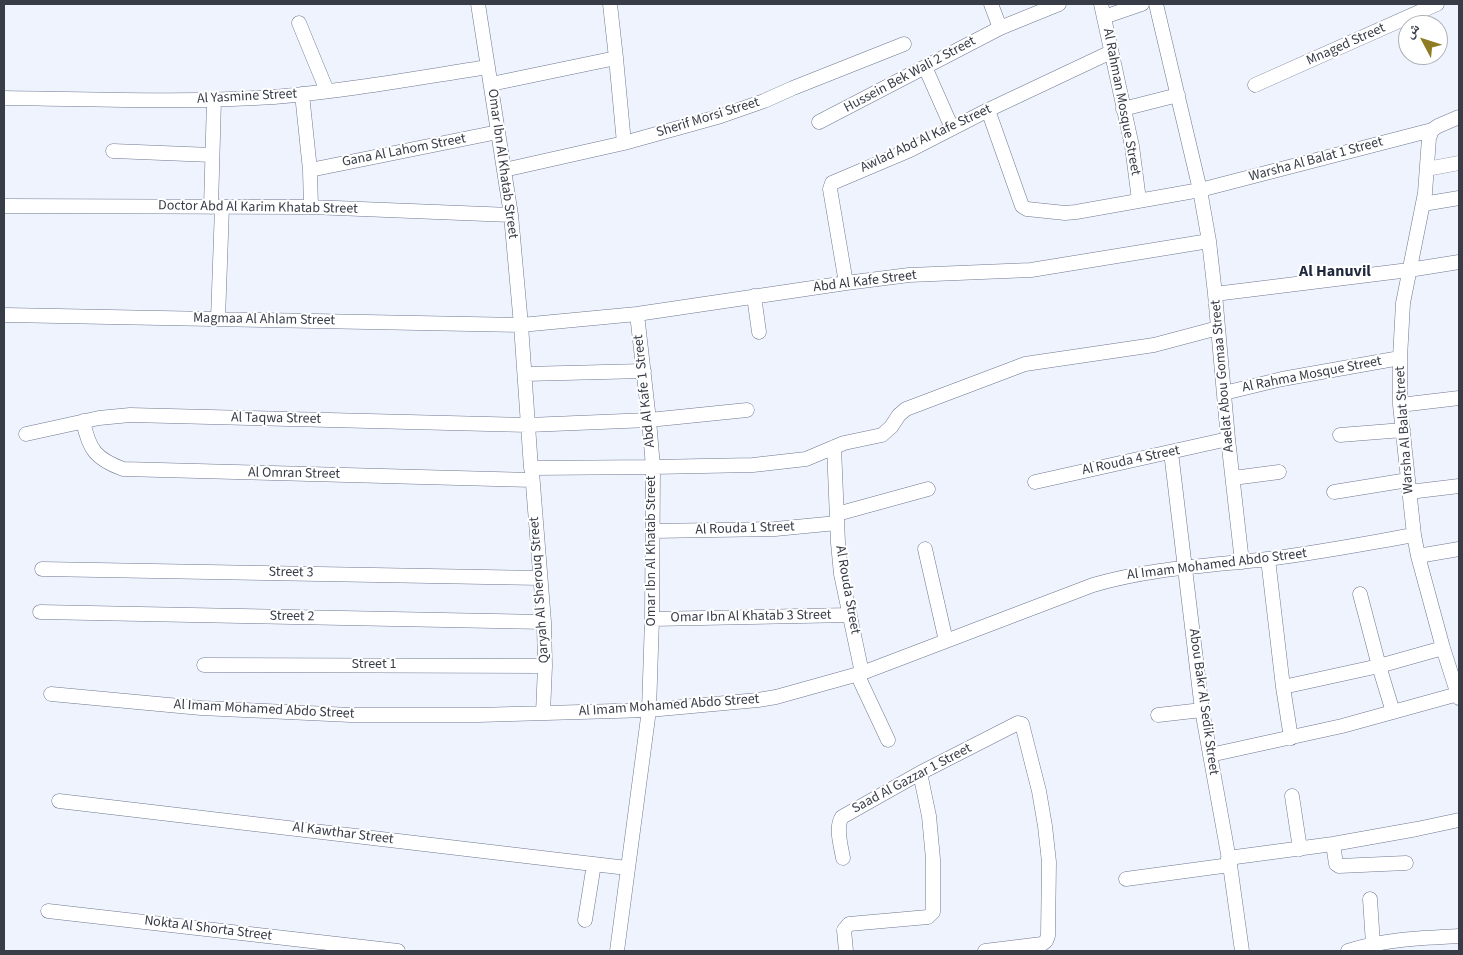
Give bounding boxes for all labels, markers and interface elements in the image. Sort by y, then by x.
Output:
north arrow [1398,15,1448,65]
text: ش [1400,19,1425,43]
street label: Mnaged Street [1304,20,1388,70]
street label: Al Rahman Mosque Street [1098,27,1144,177]
street label: Hussein Bek Wali 2 Street [841,33,979,117]
street label: Al Yasmine Street [197,86,297,108]
street label: Omar Ibn Al Khatab Street [483,88,521,240]
street label: Sherif Morsi Street [654,94,762,142]
street label: Awlad Abd Al Kafe Street [858,101,994,177]
street label: Gana Al Lahom Street [341,131,467,171]
street label: Warsha Al Balat 1 Street [1247,134,1385,186]
street label: Doctor Abd Al Karim Khatab Street [158,198,358,218]
district label: Al Hanuvil [1299,262,1371,282]
street label: Abd Al Kafe Street [812,267,918,297]
street label: Aaelat Abou Gomaa Street [1208,299,1238,453]
street label: Magmaa Al Ahlam Street [193,310,335,330]
street label: Abd Al Kafe 1 Street [631,334,659,448]
street label: Al Rahma Mosque Street [1241,353,1383,397]
street label: Warsha Al Balat Street [1392,365,1418,495]
street label: Al Taqwa Street [231,410,321,428]
street label: Al Rouda 4 Street [1081,442,1181,480]
street label: Al Omran Street [248,465,340,483]
street label: Omar Ibn Al Khatab Street [644,475,660,627]
street label: Qaryah Al Sherouq Street [526,516,554,664]
street label: Al Rouda 1 Street [695,519,795,539]
street label: Al Rouda Street [831,544,863,636]
street label: Al Imam Mohamed Abdo Street [1126,546,1308,584]
street label: Street 3 [268,564,314,582]
street label: Omar Ibn Al Khatab 3 Street [670,607,832,627]
street label: Street 2 [269,608,315,626]
street label: Abou Bakr Al Sedik Street [1184,628,1222,776]
street label: Street 1 [352,657,396,673]
street label: Al Imam Mohamed Abdo Street [578,691,760,721]
street label: Al Imam Mohamed Abdo Street [173,697,355,723]
street label: Saad Al Gazzar 1 Street [849,740,975,818]
street label: Al Kawthar Street [292,819,394,849]
street label: Nokta Al Shorta Street [143,913,273,945]

